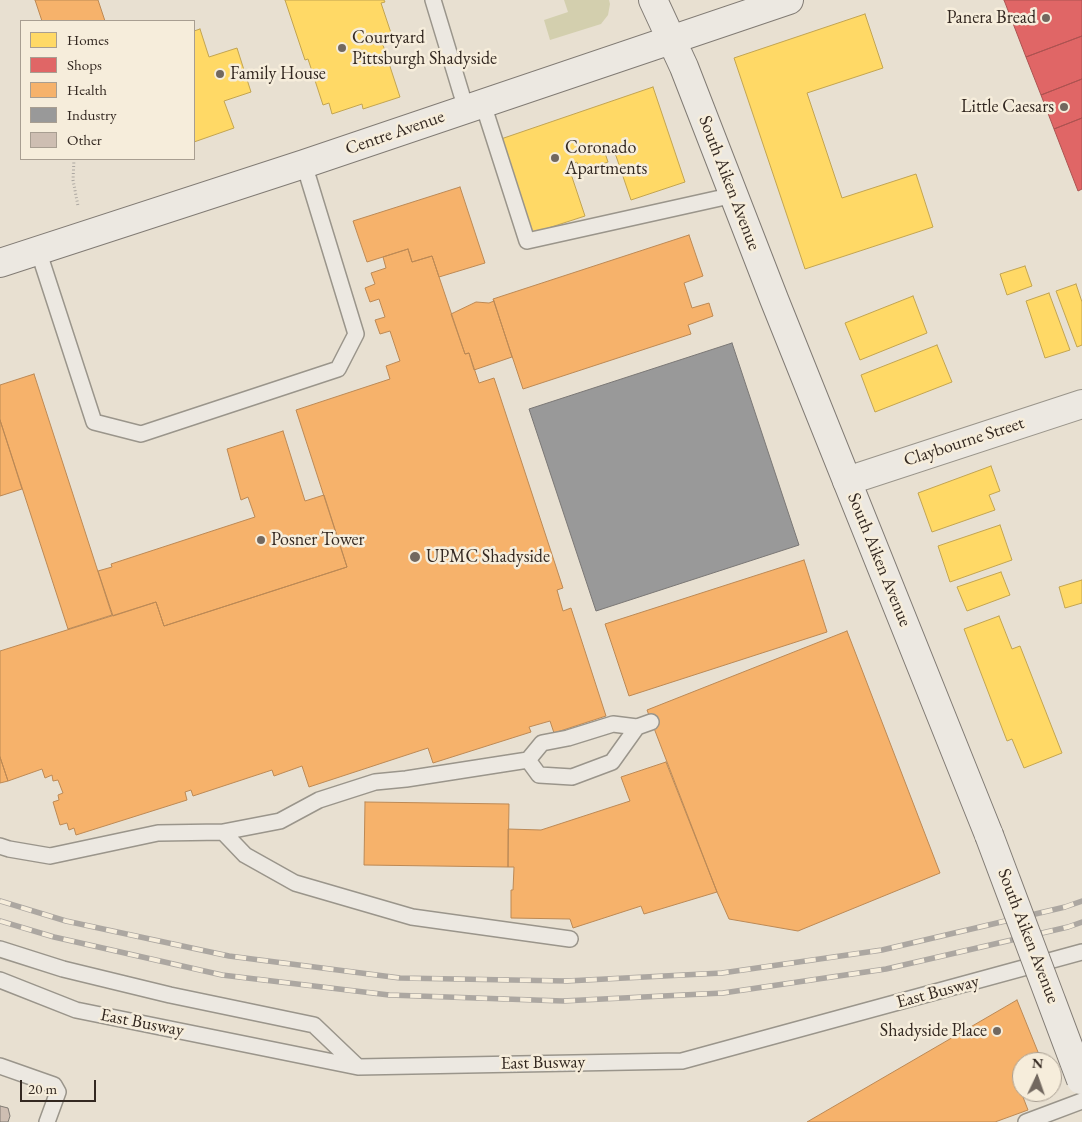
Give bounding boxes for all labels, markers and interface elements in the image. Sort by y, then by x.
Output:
place label: Panera Bread [947,7,1036,29]
marker: Panera Bread [1040,12,1052,24]
legend [20,20,195,160]
place label: Courtyard Pittsburgh Shadyside [352,27,497,70]
text: Homes [67,30,109,49]
marker: Courtyard Pittsburgh Shadyside [336,42,348,54]
text: Shops [67,55,102,74]
place label: Family House [230,63,326,85]
marker: Family House [214,68,226,80]
text: Health [67,80,107,99]
place label: Little Caesars [961,96,1054,118]
marker: Little Caesars [1058,101,1070,113]
text: Industry [67,105,117,124]
street label: Centre Avenue [343,106,447,160]
street label: South Aiken Avenue [693,113,765,253]
text: Other [67,130,102,149]
place label: Coronado Apartments [565,137,647,180]
marker: Coronado Apartments [549,152,561,164]
street label: Claybourne Street [901,412,1027,472]
street label: South Aiken Avenue [842,490,916,630]
place label: Posner Tower [271,529,365,551]
marker: Posner Tower [255,534,267,546]
place label: UPMC Shadyside [426,546,550,568]
marker: UPMC Shadyside [408,550,422,564]
street label: South Aiken Avenue [992,866,1064,1006]
street label: East Busway [894,971,982,1013]
street label: East Busway [98,1004,186,1042]
place label: Shadyside Place [880,1020,987,1042]
marker: Shadyside Place [991,1025,1003,1037]
street label: East Busway [500,1051,586,1075]
north arrow [1012,1052,1062,1102]
text: N [1032,1054,1044,1072]
scale bar [22,1070,99,1102]
text: 20 m [28,1079,57,1098]

